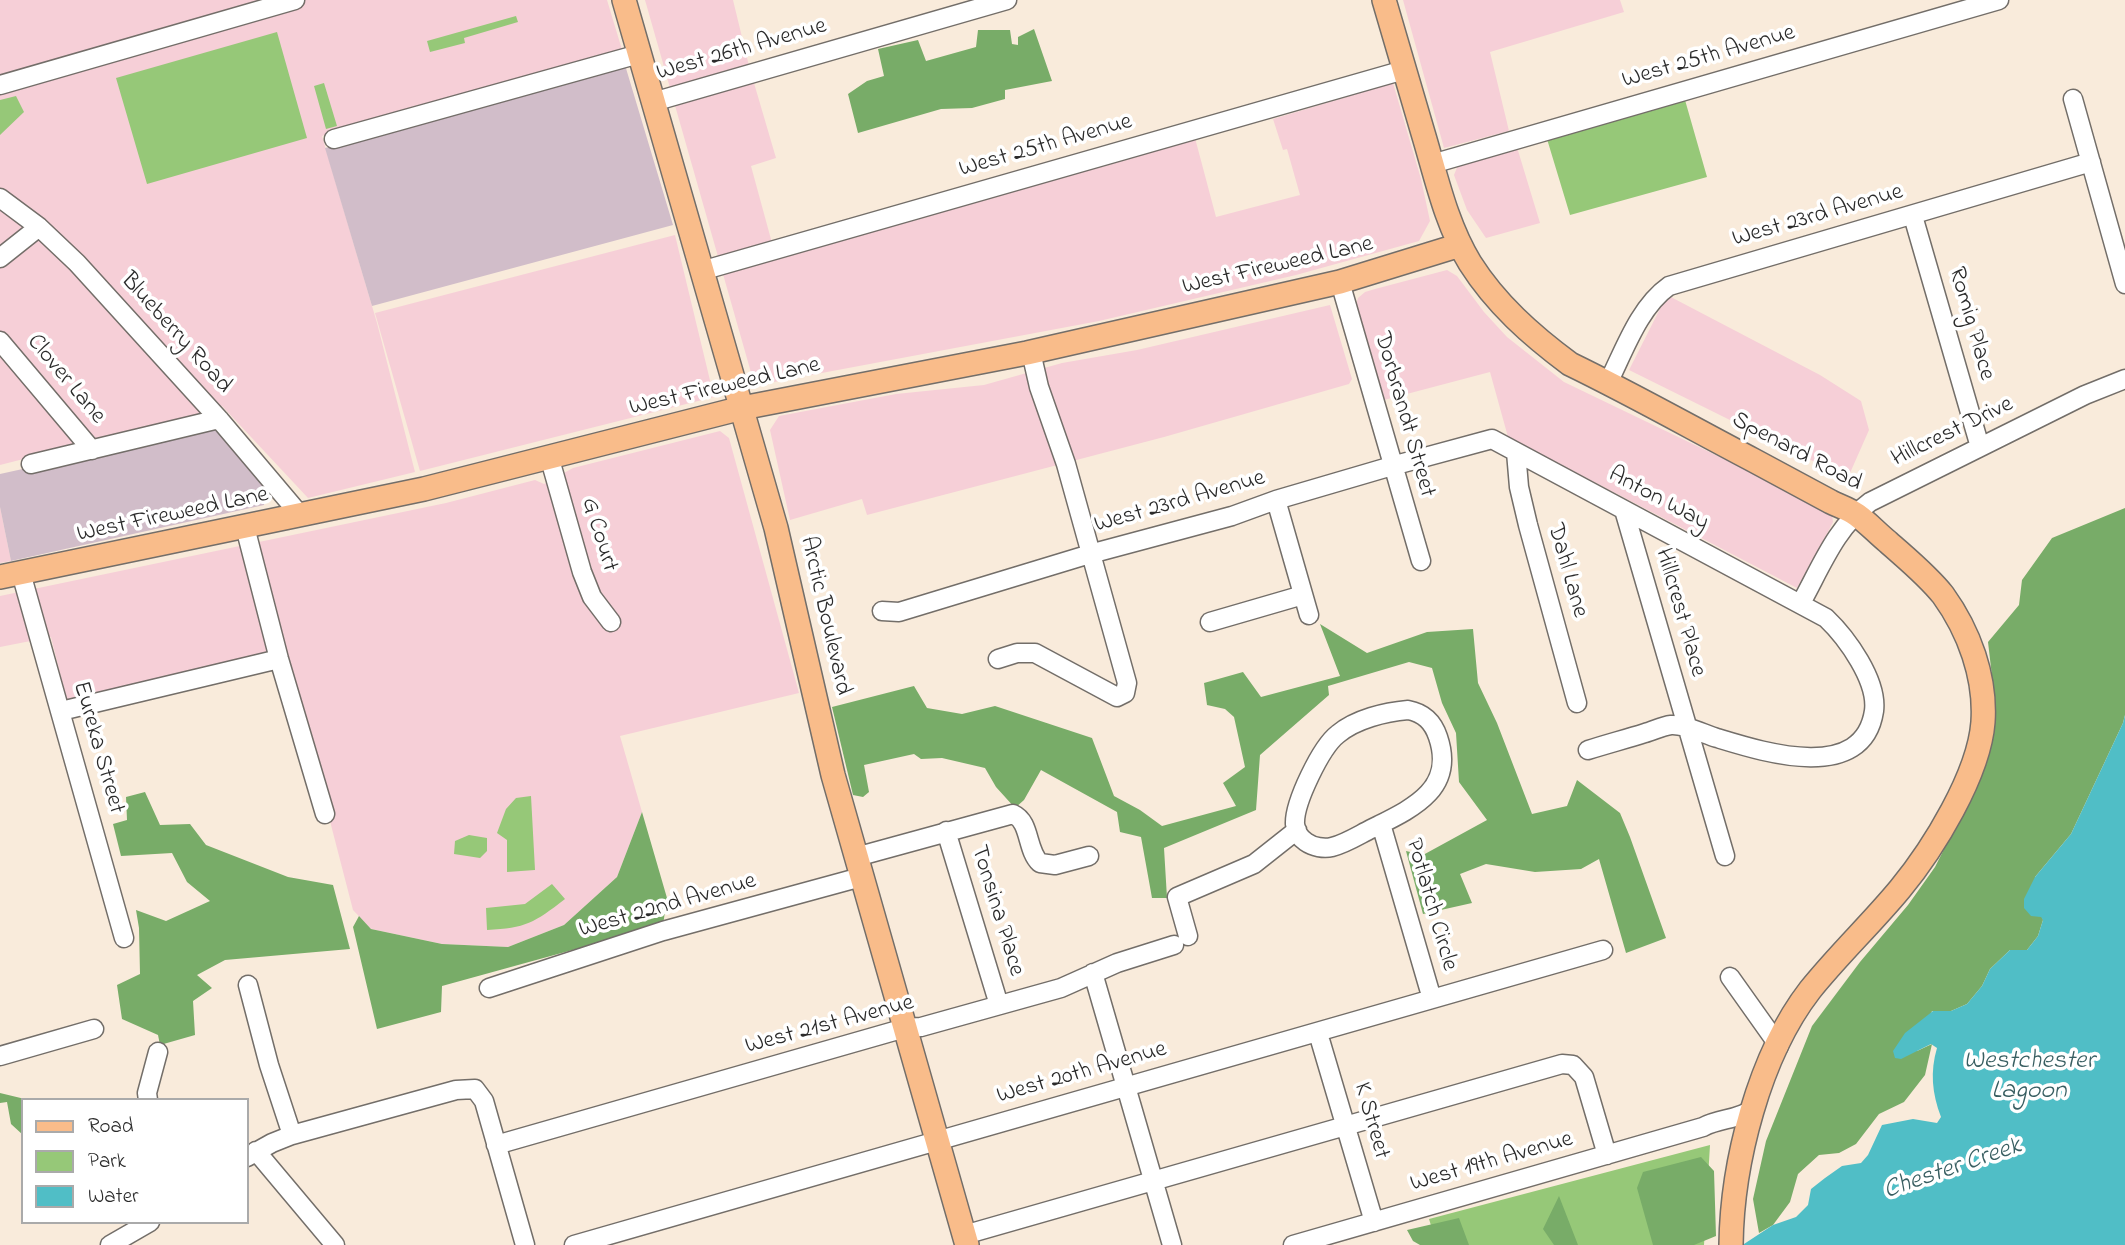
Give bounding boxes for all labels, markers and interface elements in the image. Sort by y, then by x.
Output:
street label: West 26th Avenue [654,13,830,89]
street label: West 25th Avenue [1619,20,1799,96]
street label: West 25th Avenue [956,109,1136,185]
street label: West 23rd Avenue [1729,179,1907,255]
street label: West Fireweed Lane [1180,231,1376,303]
street label: Romig Place [1940,264,2000,384]
street label: Blueberry Road [113,268,237,400]
street label: Clover Lane [19,329,111,431]
street label: Dorbrandt Street [1366,329,1440,501]
street label: West Fireweed Lane [627,352,823,424]
street label: Hillcrest Drive [1888,391,2018,475]
street label: Spenard Road [1726,407,1866,499]
street label: Anton Way [1603,461,1713,539]
street label: West 23rd Avenue [1091,465,1269,541]
street label: West Fireweed Lane [75,482,271,550]
street label: G Court [573,495,623,575]
street label: Dahl Lane [1539,521,1593,621]
street label: Arctic Boulevard [792,534,856,698]
street label: Hillcrest Place [1647,545,1711,681]
street label: Eureka Street [64,678,130,818]
street label: Potlatch Circle [1397,835,1463,975]
street label: Tonsina Place [962,842,1030,980]
street label: West 22nd Avenue [576,868,760,946]
street label: West 21st Avenue [743,990,917,1062]
street label: West 20th Avenue [994,1036,1170,1112]
water label: Westchester Lagoon [1964,1047,2094,1108]
street label: K Street [1345,1079,1395,1163]
legend [21,1098,248,1224]
text: Road [88,1112,134,1142]
street label: West 19th Avenue [1407,1126,1577,1200]
water label: Chester Creek [1880,1132,2026,1208]
text: Park [88,1147,126,1177]
text: Water [88,1182,139,1212]

